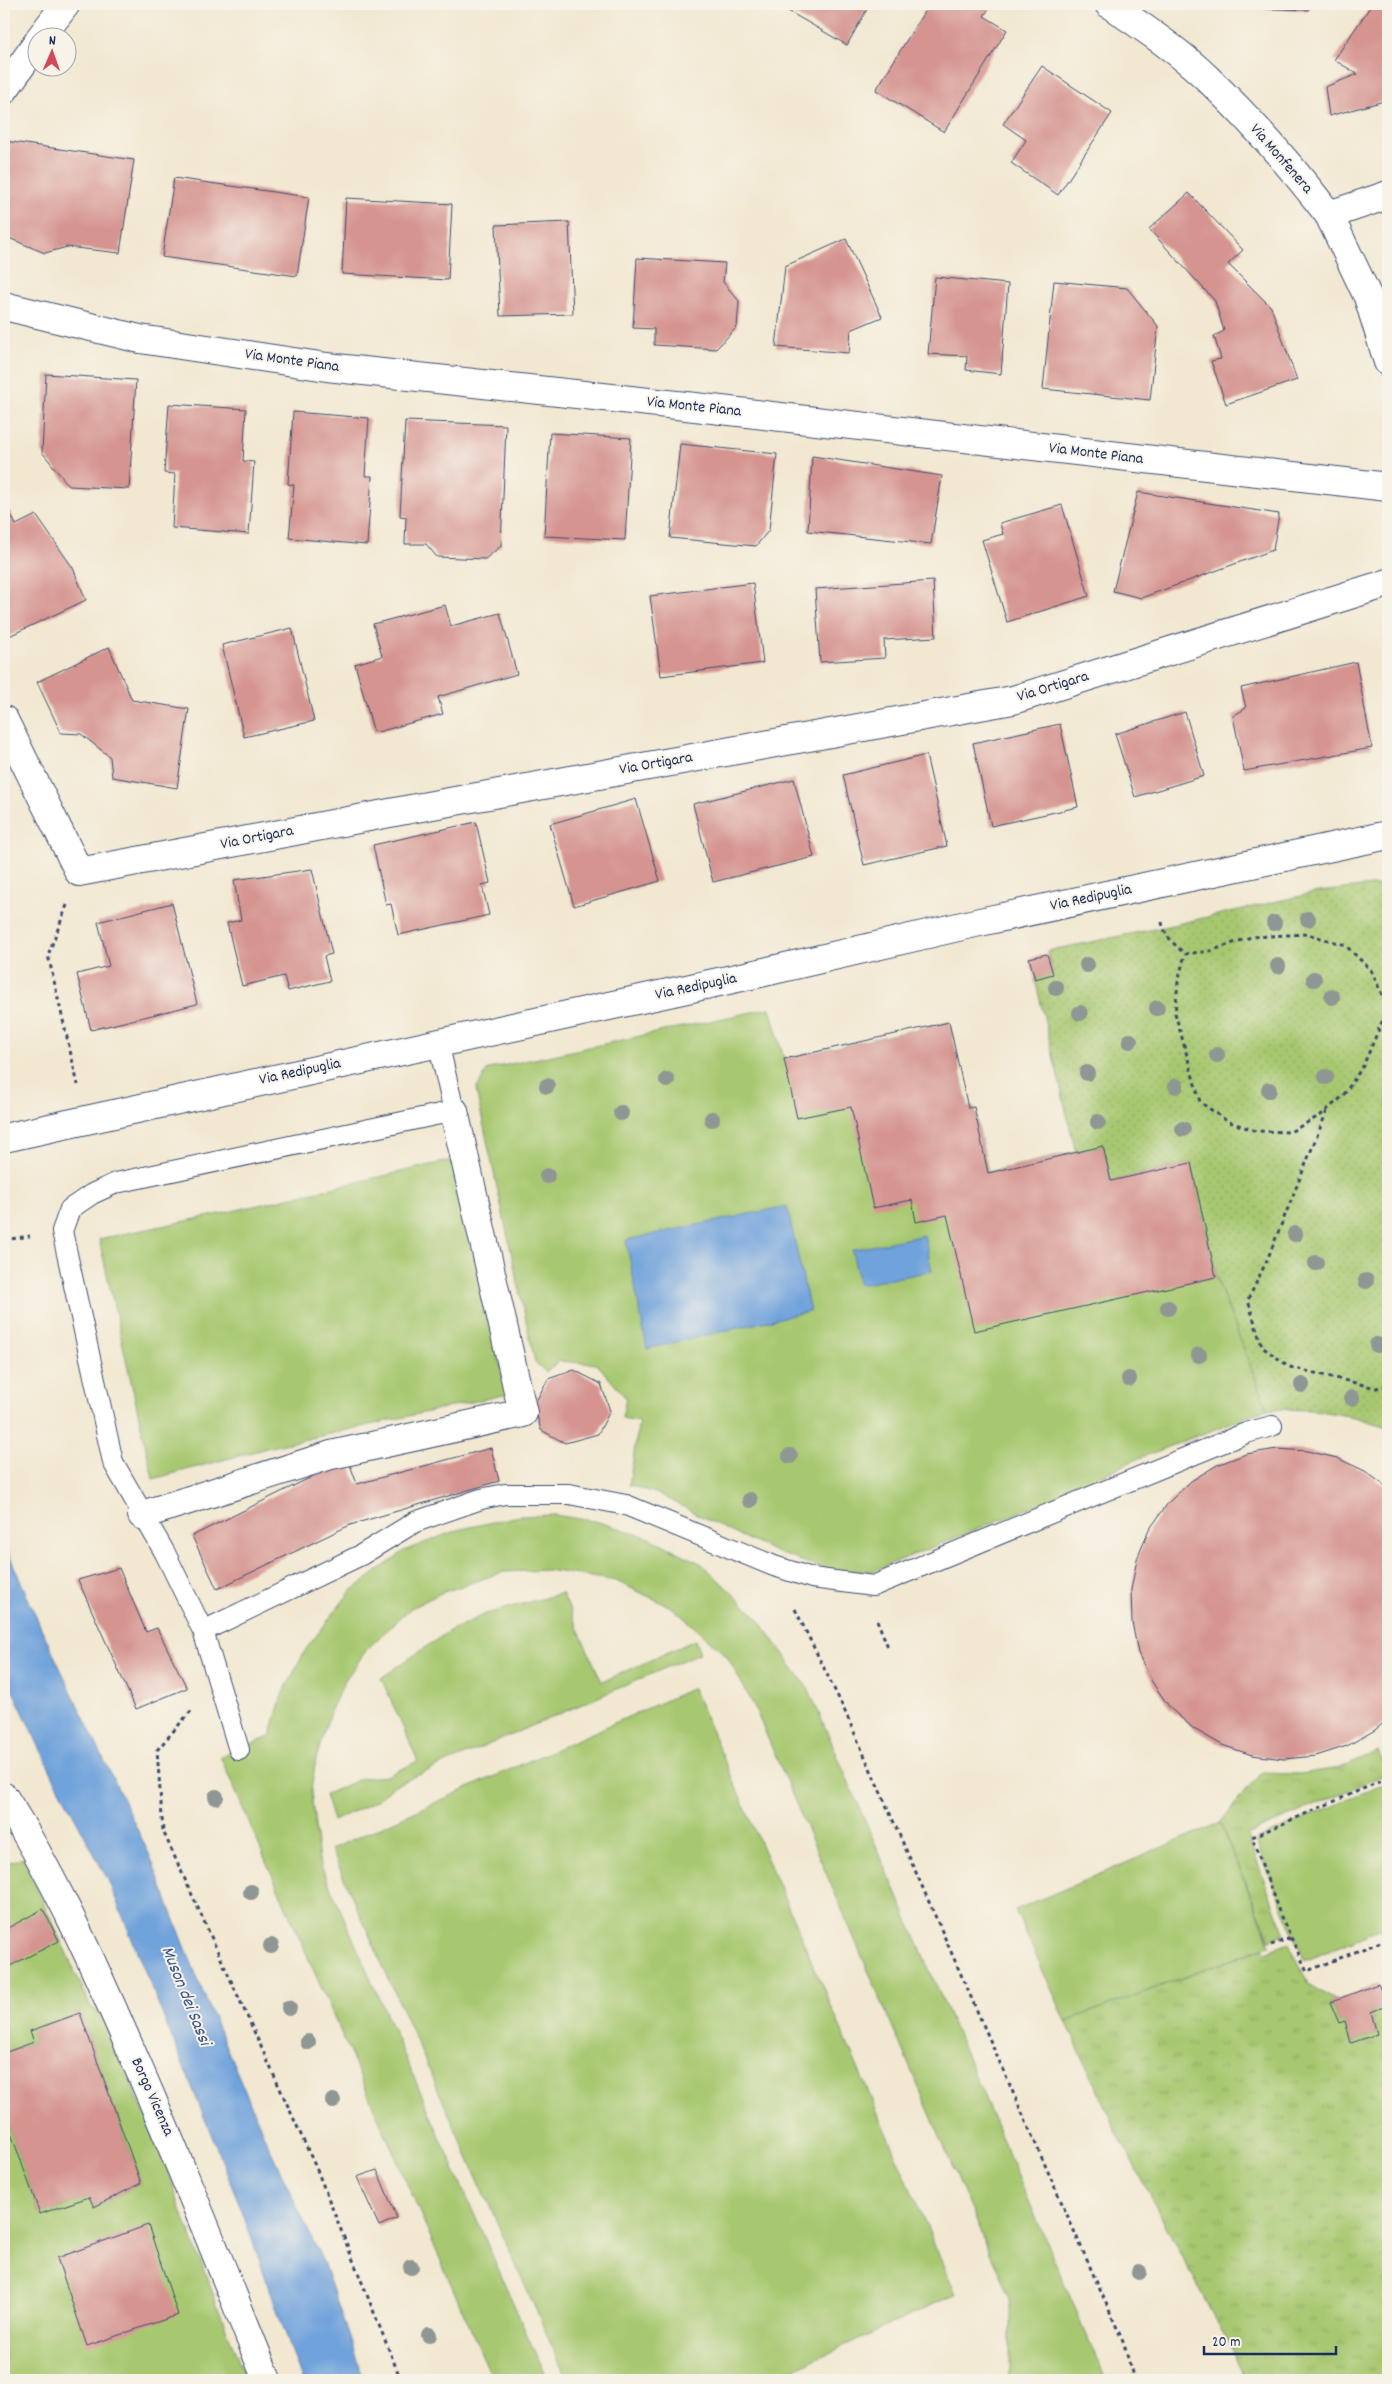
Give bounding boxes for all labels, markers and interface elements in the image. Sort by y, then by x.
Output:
north arrow [28,28,78,78]
text: N [49,31,56,51]
street label: Via Monfenera [1244,119,1318,199]
street label: Via Monte Piana [243,343,341,379]
street label: Via Monte Piana [646,391,743,423]
street label: Via Monte Piana [1048,437,1145,471]
street label: Via Ortigara [1014,665,1092,709]
street label: Via Ortigara [618,746,695,782]
street label: Via Ortigara [219,820,296,856]
street label: Via Redipuglia [1048,878,1134,918]
street label: Via Redipuglia [653,967,739,1007]
street label: Via Redipuglia [257,1052,343,1092]
water label: Muson dei Sassi [154,1943,217,2052]
street label: Borgo Vicenza [125,2054,180,2140]
scale bar [1204,2324,1337,2356]
text: 20 m [1212,2332,1240,2354]

